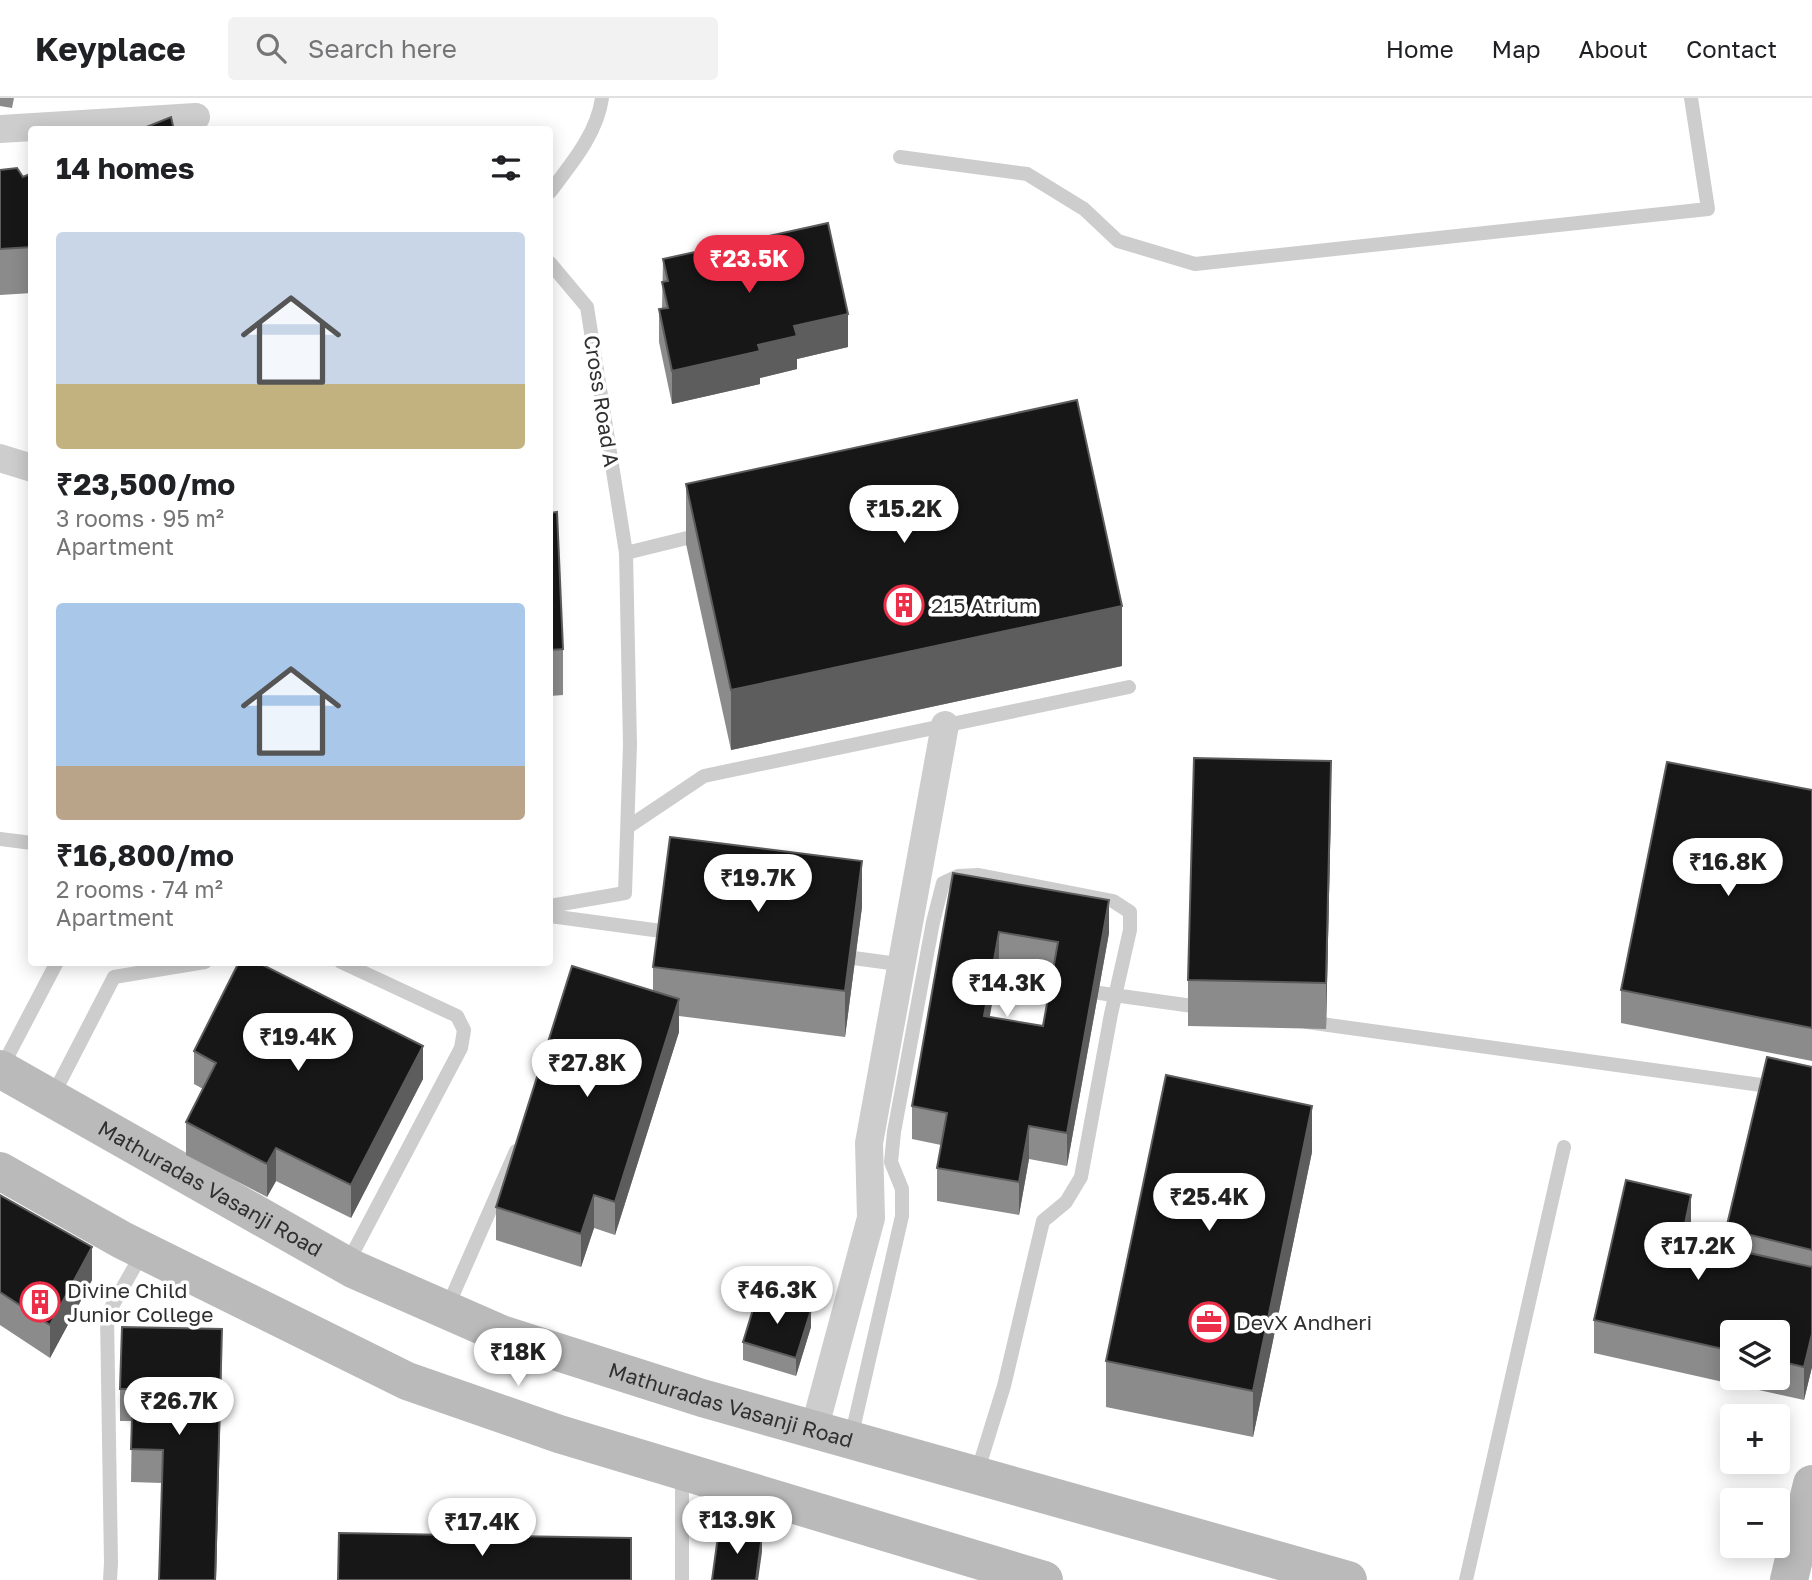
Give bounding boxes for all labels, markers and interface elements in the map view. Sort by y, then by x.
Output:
search box [228,17,718,80]
text: Keyplace [35,29,186,68]
icon: search [252,29,290,67]
text: Search here [308,33,457,64]
text: Home [1386,34,1454,63]
text: Map [1492,34,1541,63]
text: About [1579,34,1648,63]
text: Contact [1686,34,1777,63]
icon: filters [487,149,525,187]
text: 14 homes [56,150,195,186]
pin: ₹23.5K [692,236,806,295]
text: ₹23.5K [709,244,789,272]
icon: home [228,277,354,403]
street label: Cross Road A [579,333,625,469]
text: ₹23,500/mo [56,466,235,502]
pin: ₹15.2K [847,486,961,545]
text: ₹15.2K [865,494,943,522]
text: 3 rooms · 95 m² [56,504,224,532]
text: Apartment [56,532,174,560]
building icon: 215 Atrium [883,584,925,626]
place label: 215 Atrium [931,592,1038,618]
icon: home [228,648,354,774]
text: ₹16,800/mo [56,837,234,873]
pin: ₹16.8K [1671,838,1785,898]
text: ₹16.8K [1689,847,1767,875]
pin: ₹19.7K [701,854,815,914]
text: ₹19.7K [720,863,796,891]
text: 2 rooms · 74 m² [56,875,223,903]
text: Apartment [56,903,174,931]
pin: ₹14.3K [950,960,1064,1019]
text: ₹14.3K [968,968,1046,996]
pin: ₹19.4K [241,1014,355,1073]
text: ₹19.4K [259,1022,337,1050]
pin: ₹27.8K [530,1040,644,1099]
text: ₹27.8K [548,1048,626,1076]
street label: Mathuradas Vasanji Road [94,1115,327,1262]
pin: ₹25.4K [1152,1174,1266,1233]
text: ₹25.4K [1169,1182,1249,1210]
pin: ₹17.2K [1641,1222,1755,1282]
text: ₹17.2K [1660,1231,1736,1259]
pin: ₹46.3K [720,1266,834,1326]
text: ₹46.3K [737,1275,817,1303]
place label: Divine Child Junior College [67,1277,213,1327]
building icon: Divine Child Junior College [19,1281,61,1323]
office icon: DevX Andheri [1188,1301,1230,1343]
place label: DevX Andheri [1236,1309,1372,1335]
map controls [1720,1320,1790,1558]
button: layers [1720,1320,1790,1390]
pin: ₹18K [477,1328,559,1388]
text: ₹18K [490,1337,546,1365]
street label: Mathuradas Vasanji Road [606,1356,856,1453]
pin: ₹26.7K [122,1378,236,1437]
text: ₹26.7K [140,1386,218,1414]
button: + [1720,1404,1790,1474]
button: − [1720,1488,1790,1558]
pin: ₹13.9K [680,1496,794,1556]
pin: ₹17.4K [425,1498,539,1558]
text: ₹13.9K [698,1505,776,1533]
text: ₹17.4K [444,1507,520,1535]

